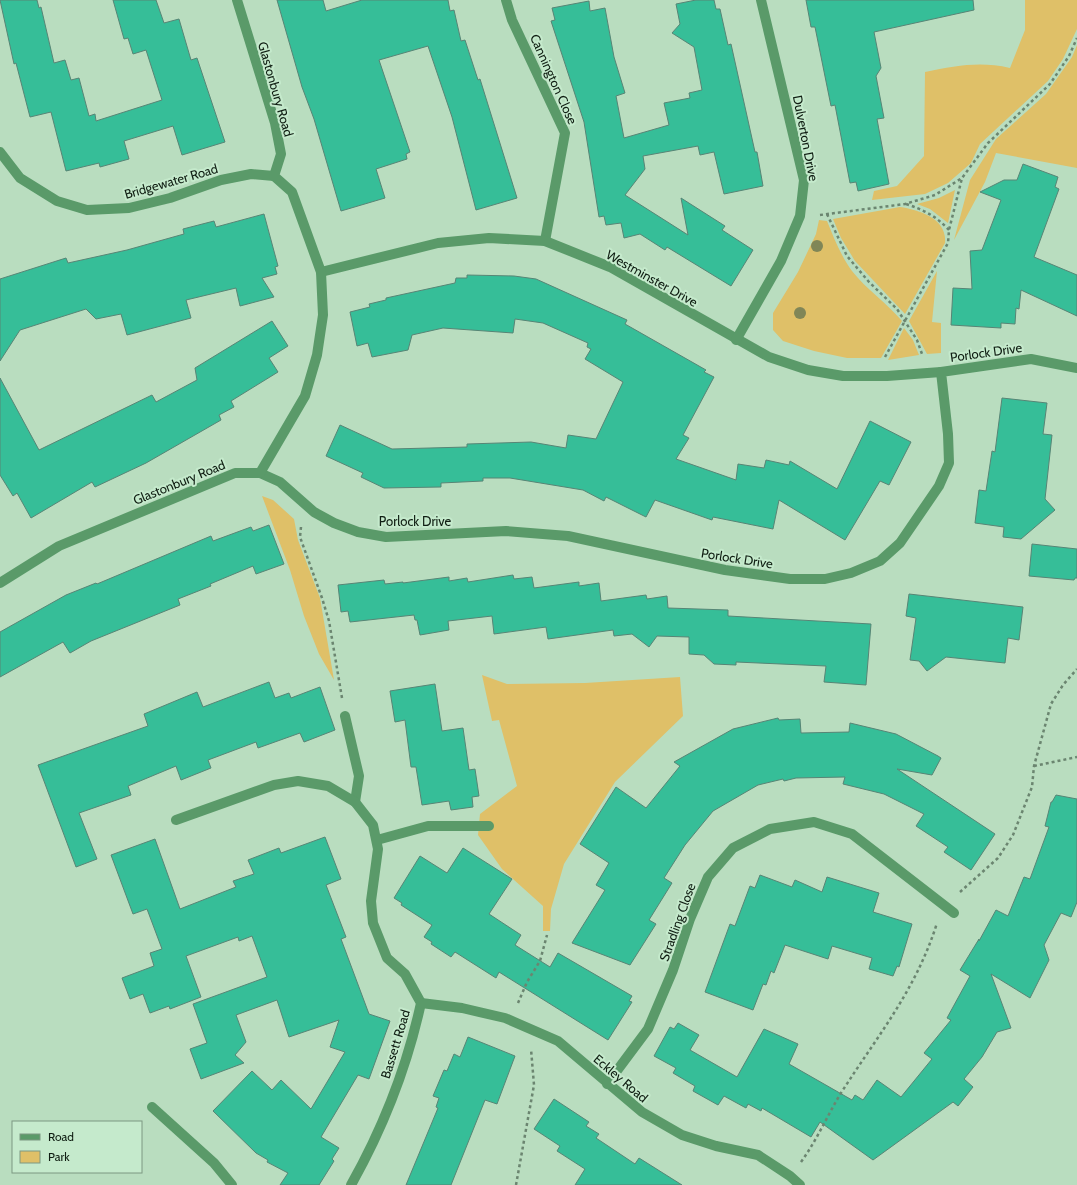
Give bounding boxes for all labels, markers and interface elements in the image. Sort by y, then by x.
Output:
street label: Cannington Close [527,31,581,127]
street label: Glastonbury Road [255,40,297,138]
street label: Dulverton Drive [790,94,822,183]
street label: Bridgewater Road [122,160,220,202]
street label: Westminster Drive [603,246,701,310]
street label: Porlock Drive [949,339,1023,365]
street label: Glastonbury Road [131,456,227,508]
street label: Porlock Drive [379,513,452,529]
street label: Porlock Drive [700,544,774,572]
street label: Stradling Close [655,880,699,963]
street label: Bassett Road [377,1008,413,1080]
street label: Eckley Road [591,1051,651,1105]
legend [12,1121,142,1173]
text: Road [48,1129,74,1144]
text: Park [48,1149,70,1164]

